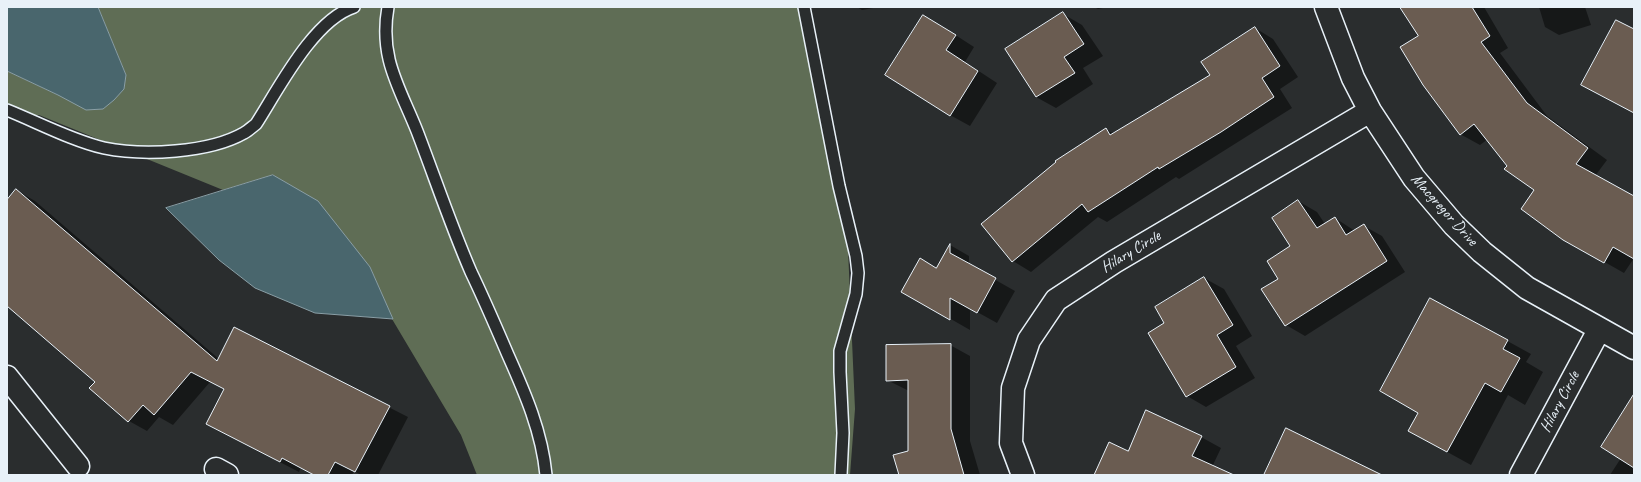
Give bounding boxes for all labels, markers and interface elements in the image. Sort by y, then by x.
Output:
street label: Macgregor Drive [1407,170,1481,250]
street label: Hilary Circle [1098,227,1164,277]
street label: Hilary Circle [1536,368,1584,436]

